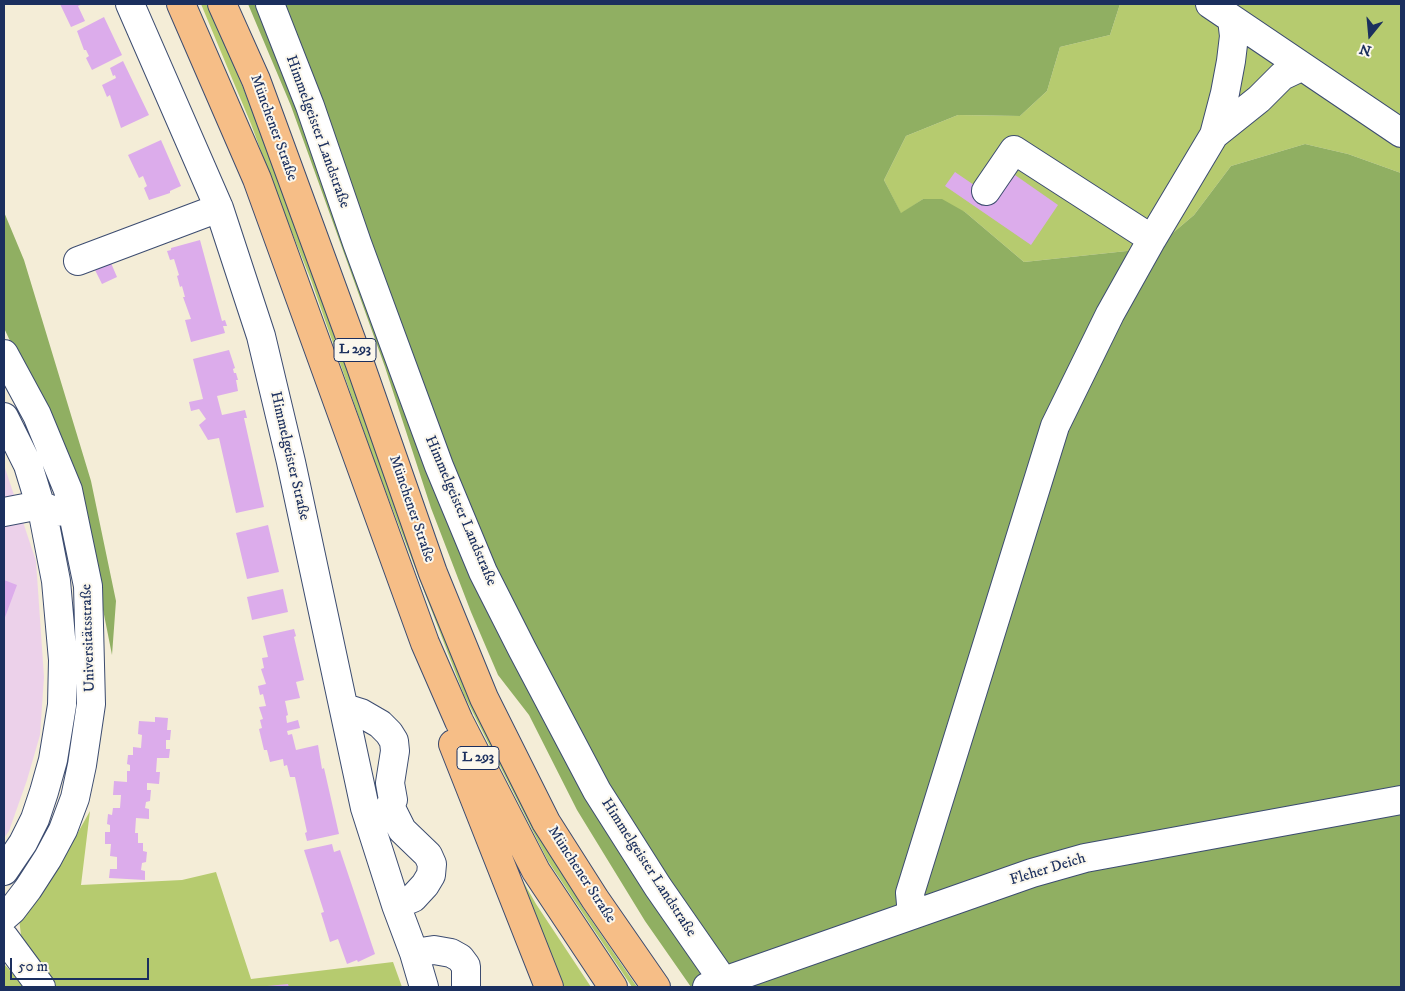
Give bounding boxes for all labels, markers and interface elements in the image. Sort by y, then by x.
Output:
north arrow [1345,10,1395,60]
text: N [1357,39,1374,60]
street label: Himmelgeister Landstraße [281,53,353,211]
street label: Münchener Straße [245,72,301,184]
road number: L 293 [334,338,376,362]
street label: Himmelgeister Straße [265,390,313,522]
street label: Himmelgeister Landstraße [420,433,500,589]
street label: Münchener Straße [384,453,438,565]
street label: Universitätsstraße [78,584,100,692]
road number: L 293 [457,746,499,770]
street label: Himmelgeister Landstraße [597,795,699,941]
street label: Münchener Straße [543,823,619,927]
street label: Fleher Deich [1008,850,1088,890]
scale bar [12,948,151,980]
text: 50 m [18,957,48,976]

